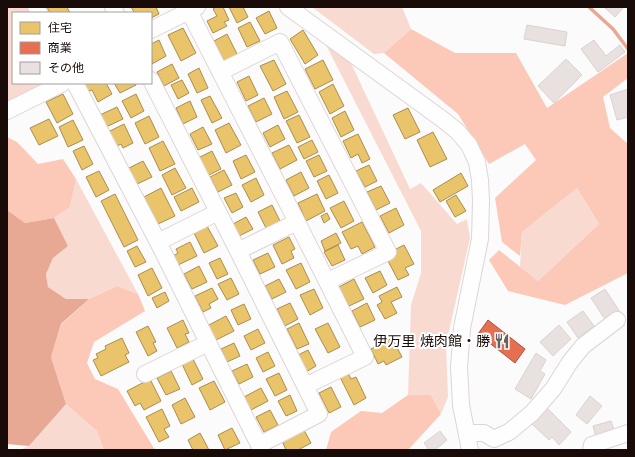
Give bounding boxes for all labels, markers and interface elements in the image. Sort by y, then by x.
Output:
legend [12,12,152,84]
text: 住宅 [48,21,72,35]
text: 商業 [48,41,72,55]
text: その他 [48,61,84,75]
restaurant icon: 伊万里 焼肉館・勝 [493,332,511,350]
place label: 伊万里 焼肉館・勝 [374,333,491,349]

